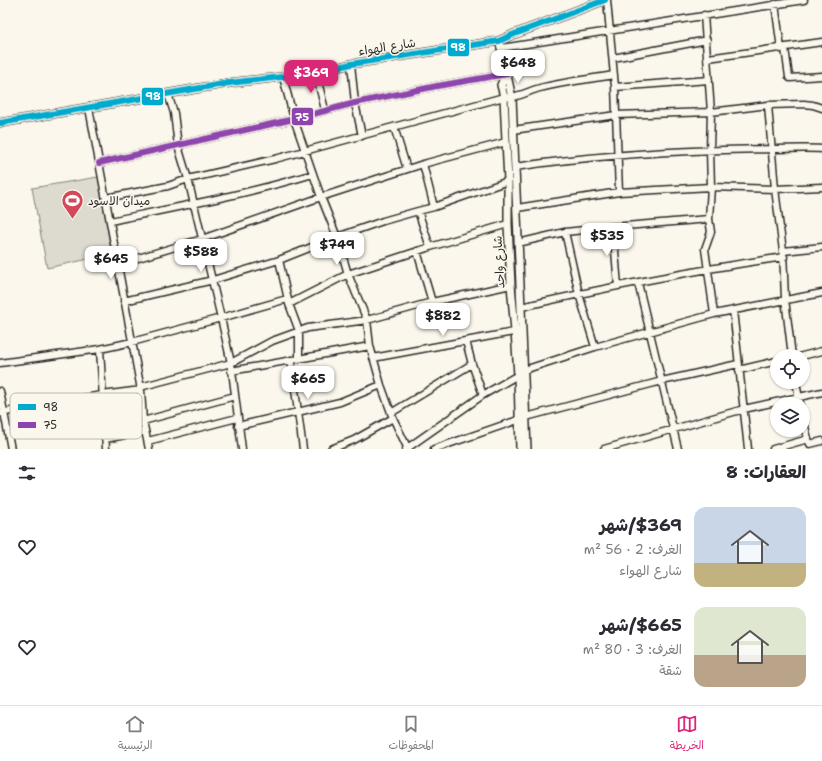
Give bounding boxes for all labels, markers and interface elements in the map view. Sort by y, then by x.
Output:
street label: شارع الهواء [357,35,417,60]
line badge: 98 [447,38,470,57]
text: 98 [450,40,466,55]
pin: $648 [494,50,542,84]
text: $648 [500,54,536,71]
pin: $369 [287,60,335,94]
text: $369 [293,64,329,81]
line badge: 98 [141,87,164,106]
text: 98 [145,89,161,104]
line badge: 75 [291,107,314,126]
text: 75 [295,110,309,125]
sports icon: ميدان الاسود [59,188,85,221]
place label: ميدان الاسود [88,193,150,209]
pin: $535 [583,223,631,257]
text: $535 [590,227,624,244]
pin: $749 [313,232,361,266]
street label: شارع واحد [490,235,509,289]
text: $749 [319,236,355,253]
pin: $588 [177,239,225,273]
text: $588 [183,243,219,260]
pin: $645 [87,246,135,280]
text: $645 [94,250,128,267]
pin: $882 [419,303,467,337]
text: $882 [425,307,461,324]
map controls [770,349,810,437]
button: locate [770,349,810,389]
pin: $665 [284,366,332,400]
text: $665 [290,370,326,387]
legend [10,393,142,439]
button: layers [770,397,810,437]
text: 98 [43,400,58,415]
text: 75 [43,418,57,433]
text: العقارات: 8 [726,461,806,483]
icon: filters [16,462,38,484]
text: $369/شهر [600,514,682,536]
icon: home [726,523,774,571]
icon: heart [16,536,38,558]
text: الغرف: 2 · 56 m² [584,541,682,558]
text: شارع الهواء [619,562,682,579]
text: $665/شهر [600,614,682,636]
icon: home [726,623,774,671]
icon: heart [16,636,38,658]
text: الغرف: 3 · 80 m² [583,641,682,658]
text: شقة [659,662,682,679]
tab: الرئيسية [118,713,153,755]
tab: المحفوظات [388,713,434,755]
tab: الخريطة [670,713,704,755]

